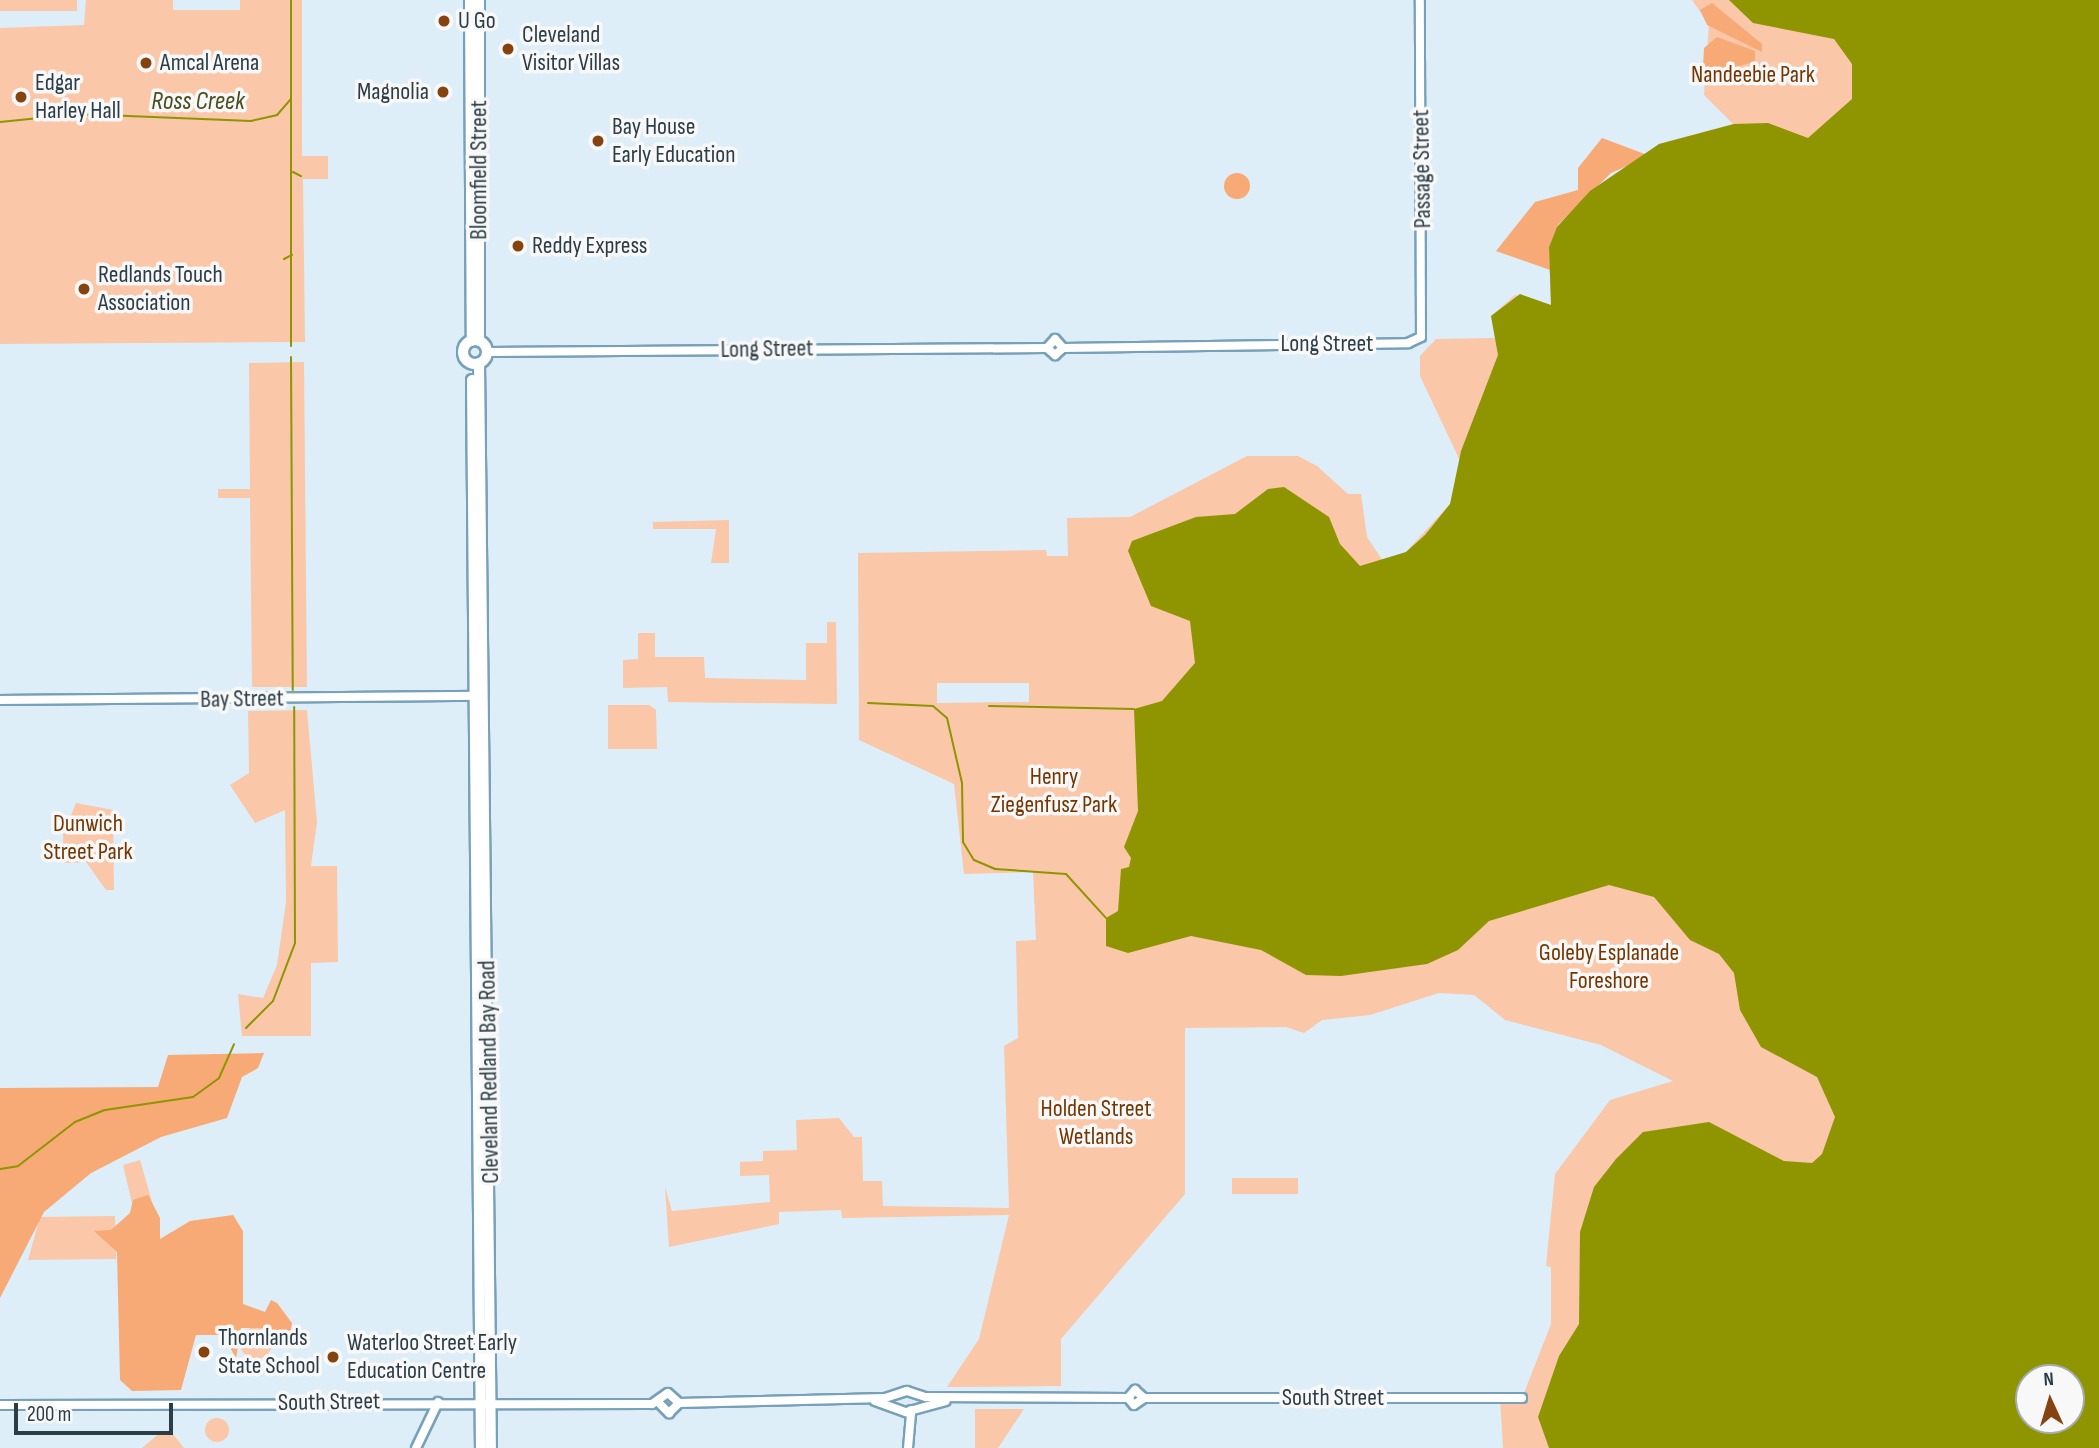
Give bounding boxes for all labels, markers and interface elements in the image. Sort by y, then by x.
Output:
place label: U Go [458,7,496,35]
marker: U Go [436,13,452,29]
place label: Cleveland Visitor Villas [522,21,620,77]
marker: Cleveland Visitor Villas [500,41,516,57]
place label: Amcal Arena [160,49,259,77]
marker: Amcal Arena [138,55,154,71]
park label: Nandeebie Park [1691,61,1815,89]
place label: Edgar Harley Hall [35,69,121,125]
place label: Magnolia [357,78,429,106]
marker: Magnolia [435,84,451,100]
water label: Ross Creek [151,86,245,118]
marker: Edgar Harley Hall [13,89,29,105]
street label: Bloomfield Street [465,100,493,240]
street label: Passage Street [1407,109,1437,229]
place label: Bay House Early Education [612,113,736,169]
marker: Bay House Early Education [590,133,606,149]
place label: Reddy Express [532,232,647,260]
marker: Reddy Express [510,238,526,254]
place label: Redlands Touch Association [98,261,223,317]
marker: Redlands Touch Association [76,281,92,297]
street label: Long Street [1281,330,1373,358]
street label: Long Street [720,334,814,364]
street label: Bay Street [200,684,284,714]
park label: Henry Ziegenfusz Park [991,763,1117,819]
park label: Dunwich Street Park [43,810,133,866]
park label: Goleby Esplanade Foreshore [1539,939,1679,995]
street label: Cleveland Redland Bay Road [473,960,505,1184]
park label: Holden Street Wetlands [1041,1095,1151,1151]
place label: Thornlands State School [218,1324,320,1380]
place label: Waterloo Street Early Education Centre [347,1329,517,1385]
marker: Thornlands State School [196,1344,212,1360]
marker: Waterloo Street Early Education Centre [325,1349,341,1365]
north arrow [2015,1364,2085,1434]
text: N [2043,1368,2055,1391]
street label: South Street [1282,1384,1384,1412]
street label: South Street [278,1387,380,1417]
scale bar [18,1388,177,1432]
text: 200 m [27,1402,71,1427]

